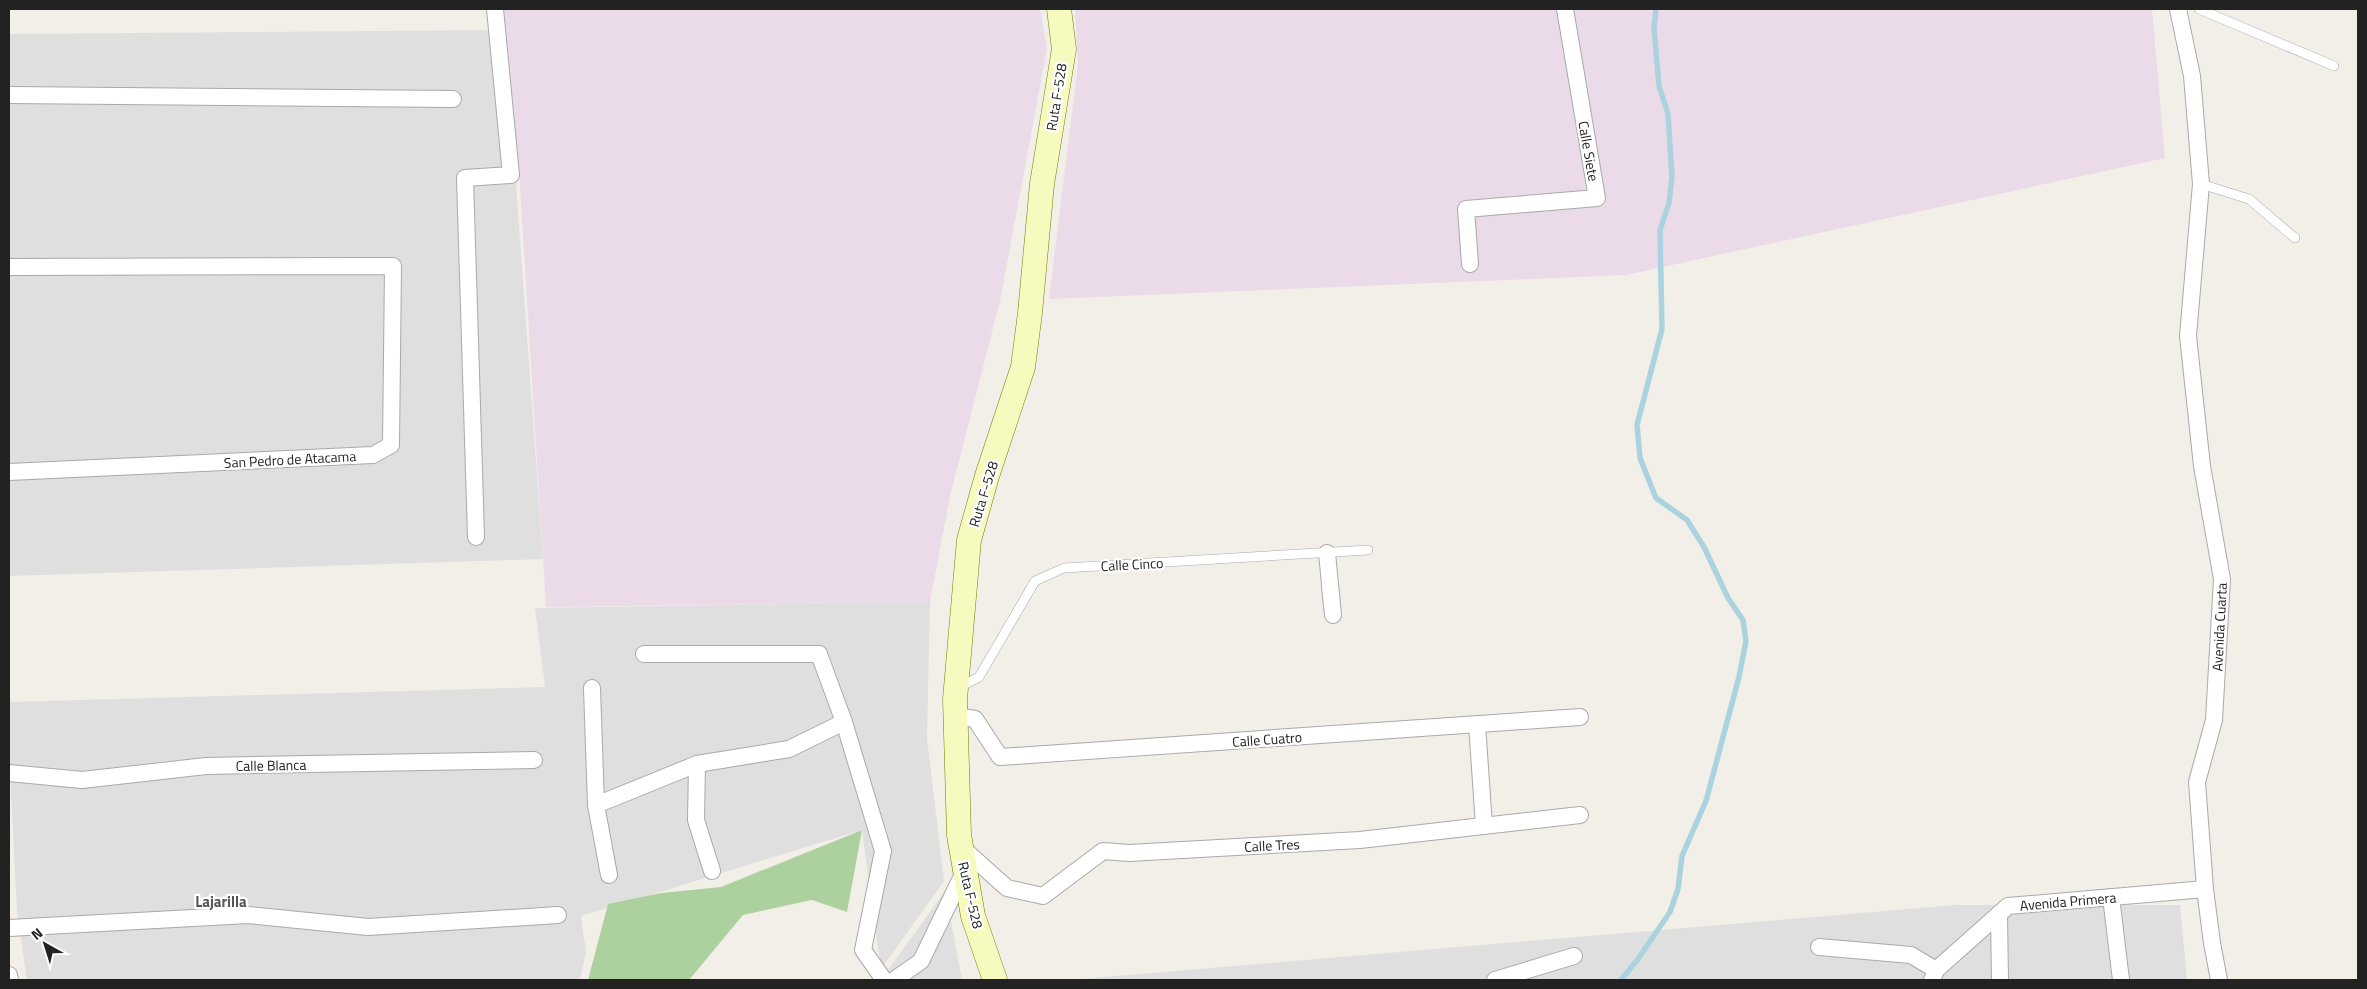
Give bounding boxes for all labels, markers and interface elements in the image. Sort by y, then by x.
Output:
street label: Ruta F-528 [1040,62,1072,132]
street label: Calle Siete [1573,119,1605,183]
street label: San Pedro de Atacama [223,445,357,473]
street label: Ruta F-528 [963,458,1003,530]
street label: Calle Cinco [1100,552,1164,576]
street label: Avenida Cuarta [2206,582,2232,672]
street label: Calle Cuatro [1231,726,1303,752]
street label: Calle Blanca [235,754,307,776]
street label: Calle Tres [1244,833,1300,857]
street label: Ruta F-528 [953,860,989,931]
street label: Avenida Primera [2019,886,2117,916]
district label: Lajarilla [195,890,247,913]
north arrow [20,919,70,969]
text: N [26,922,47,945]

